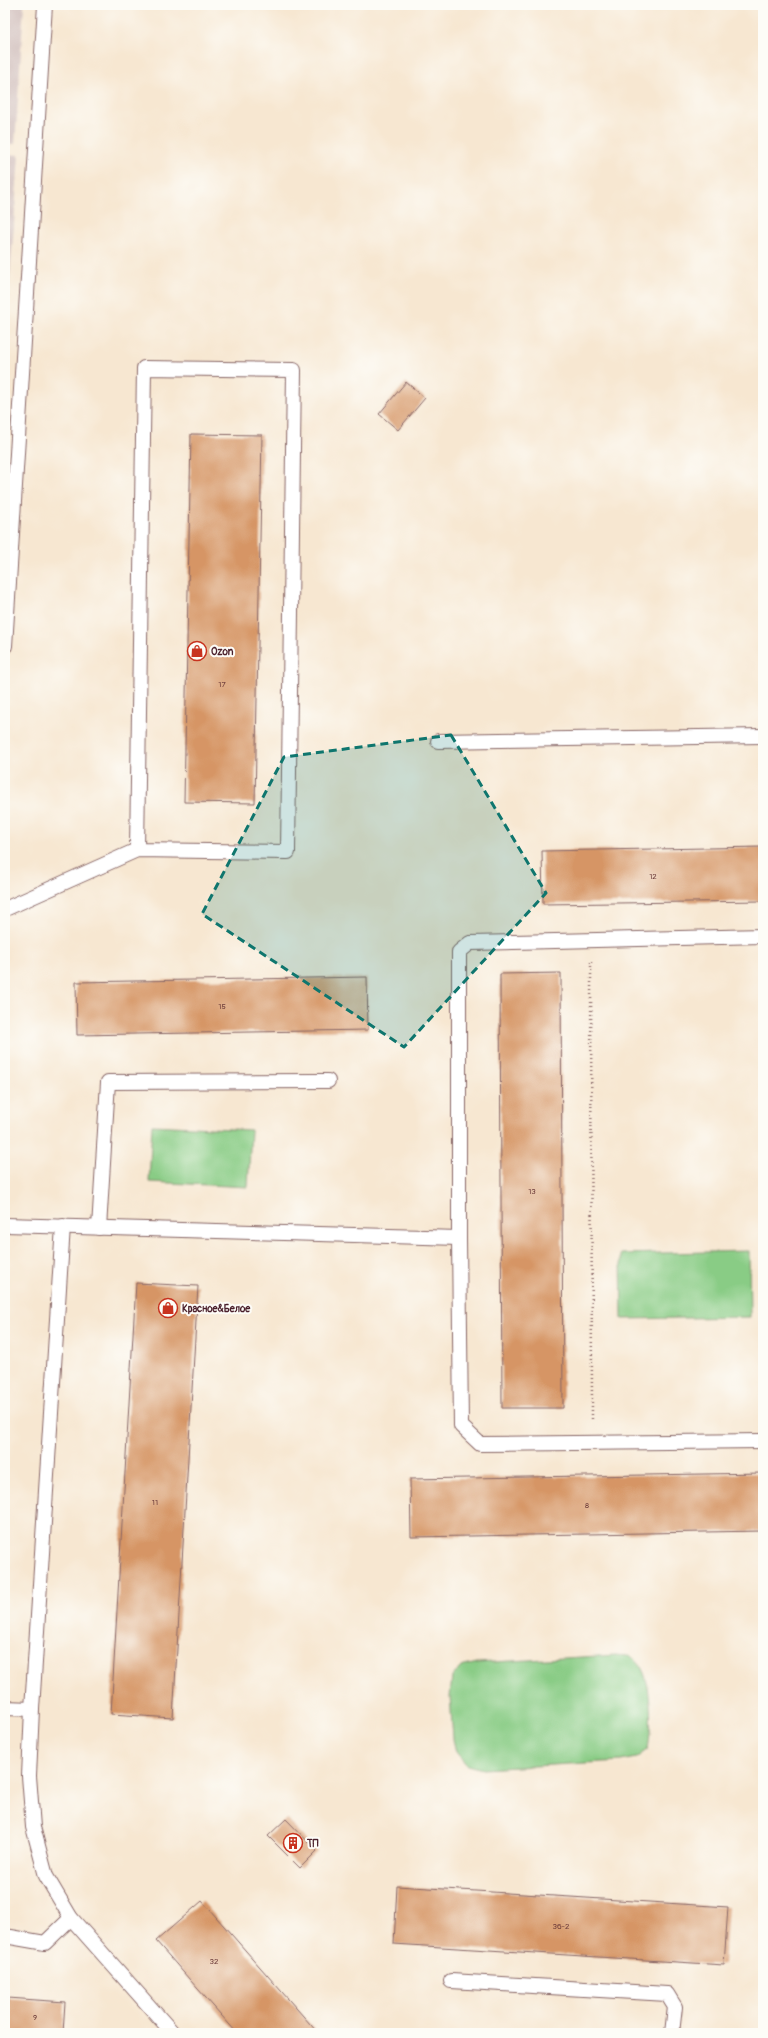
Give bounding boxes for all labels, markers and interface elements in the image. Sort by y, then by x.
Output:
shop icon: Ozon [186,640,208,662]
place label: Ozon [211,646,234,658]
house number: 17 [218,680,226,689]
house number: 12 [649,872,657,881]
house number: 15 [218,1002,226,1011]
house number: 13 [528,1187,536,1196]
shop icon: Красное&Белое [157,1297,179,1319]
place label: Красное&Белое [182,1303,251,1315]
house number: 11 [152,1498,158,1507]
house number: 8 [585,1501,589,1510]
building icon: ТП [282,1832,304,1854]
place label: ТП [306,1838,319,1850]
house number: 36-2 [553,1922,570,1931]
house number: 32 [210,1957,219,1966]
house number: 9 [33,2013,37,2022]

